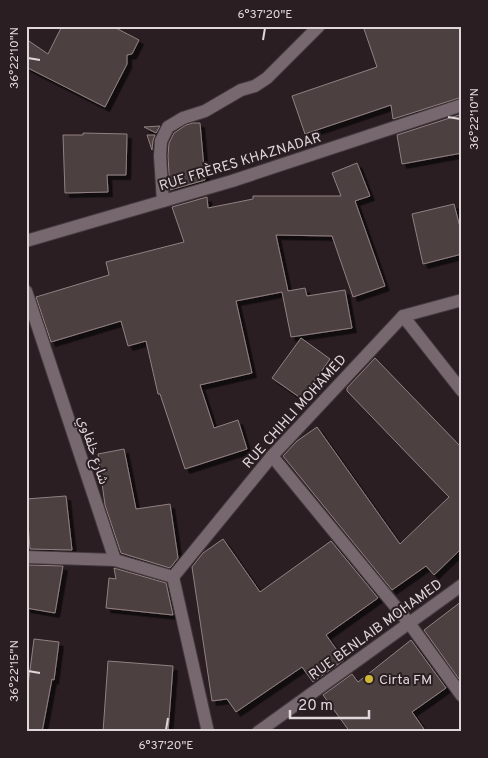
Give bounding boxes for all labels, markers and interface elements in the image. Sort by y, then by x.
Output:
text: 6°37'20"E [237,7,293,23]
text: 36°22'10"N [7,27,23,89]
text: 36°22'10"N [467,88,483,150]
street label: RUE FRÈRES KHAZNADAR [157,129,324,195]
street label: RUE CHIHLI MOHAMED [240,352,351,472]
street label: شارع خلفاوي [72,414,112,487]
street label: RUE BENLAIB MOHAMED [306,576,446,684]
text: 36°22'15"N [7,640,23,702]
place label: Cirta FM [379,672,432,689]
marker: Cirta FM [363,673,375,685]
scale bar [290,688,369,720]
text: 20 m [298,697,333,716]
text: 6°37'20"E [138,738,194,754]

